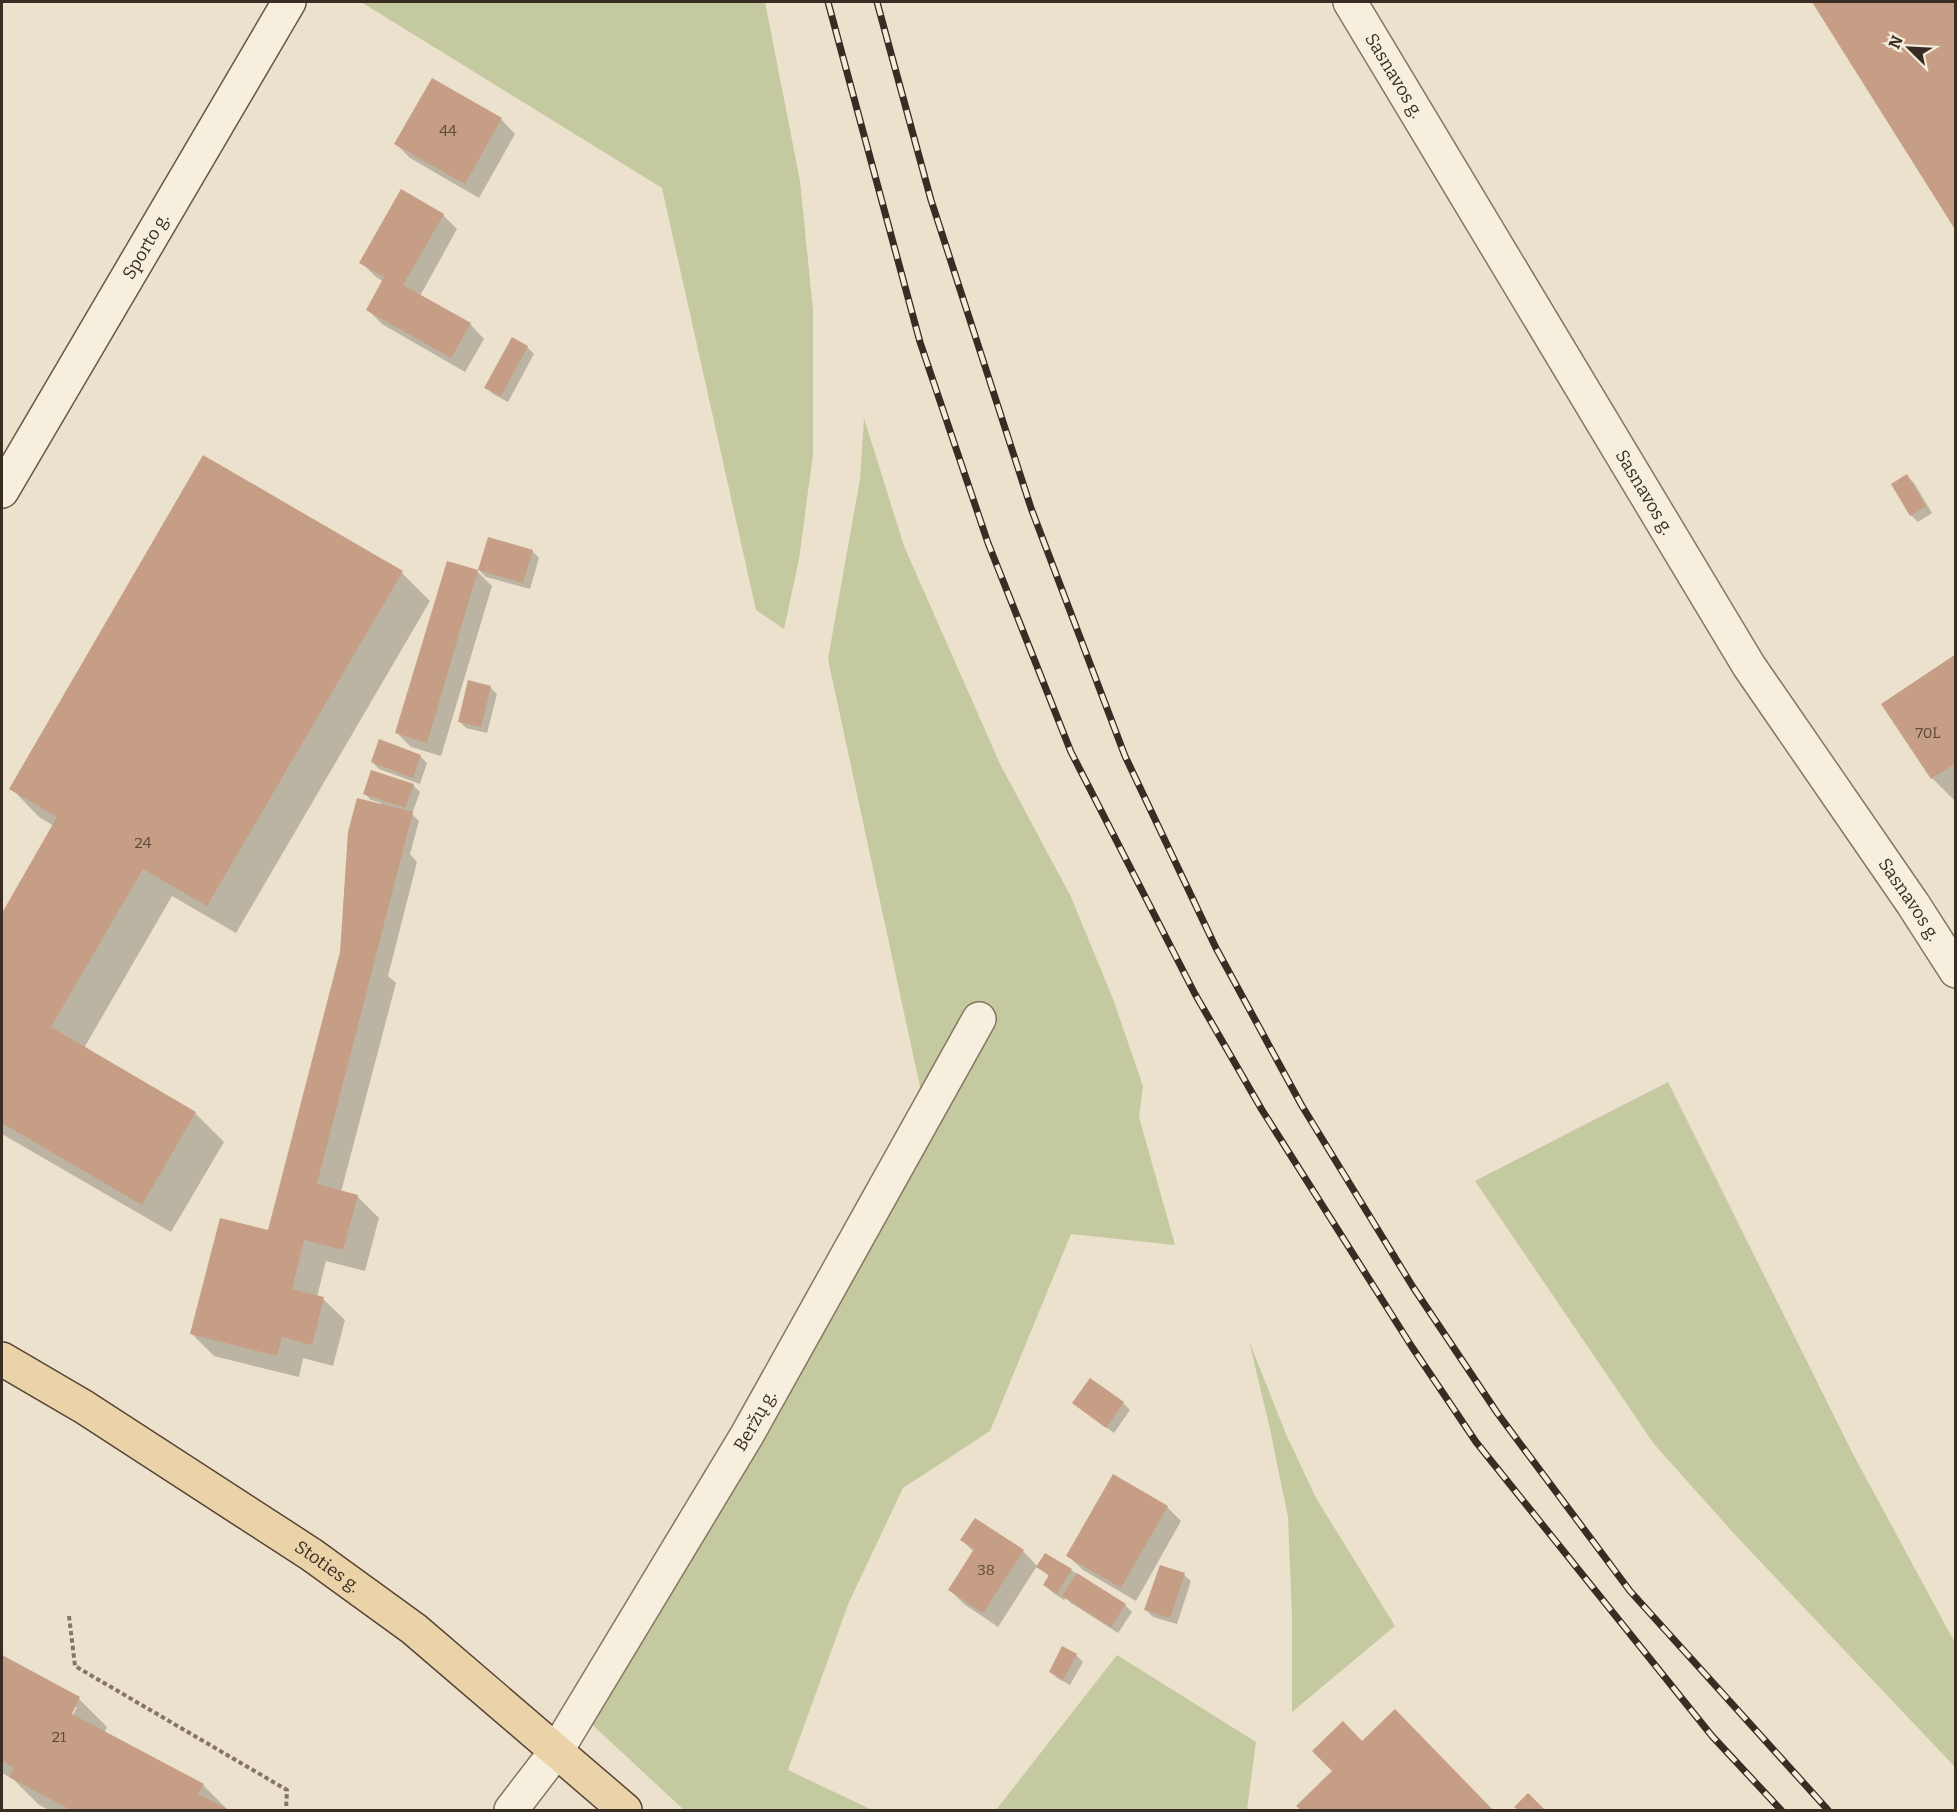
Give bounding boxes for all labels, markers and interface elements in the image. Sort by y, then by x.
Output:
north arrow [1879,18,1939,78]
street label: Sasnavos g. [1360,29,1428,122]
text: N [1885,33,1907,52]
house number: 44 [439,122,457,140]
street label: Sporto g. [118,209,174,283]
street label: Sasnavos g. [1611,446,1679,539]
house number: 70L [1915,724,1941,742]
house number: 24 [135,834,152,852]
street label: Sasnavos g. [1874,854,1945,945]
street label: Beržų g. [729,1386,781,1455]
street label: Stoties g. [291,1536,364,1597]
house number: 38 [977,1561,995,1579]
house number: 21 [52,1728,66,1746]

